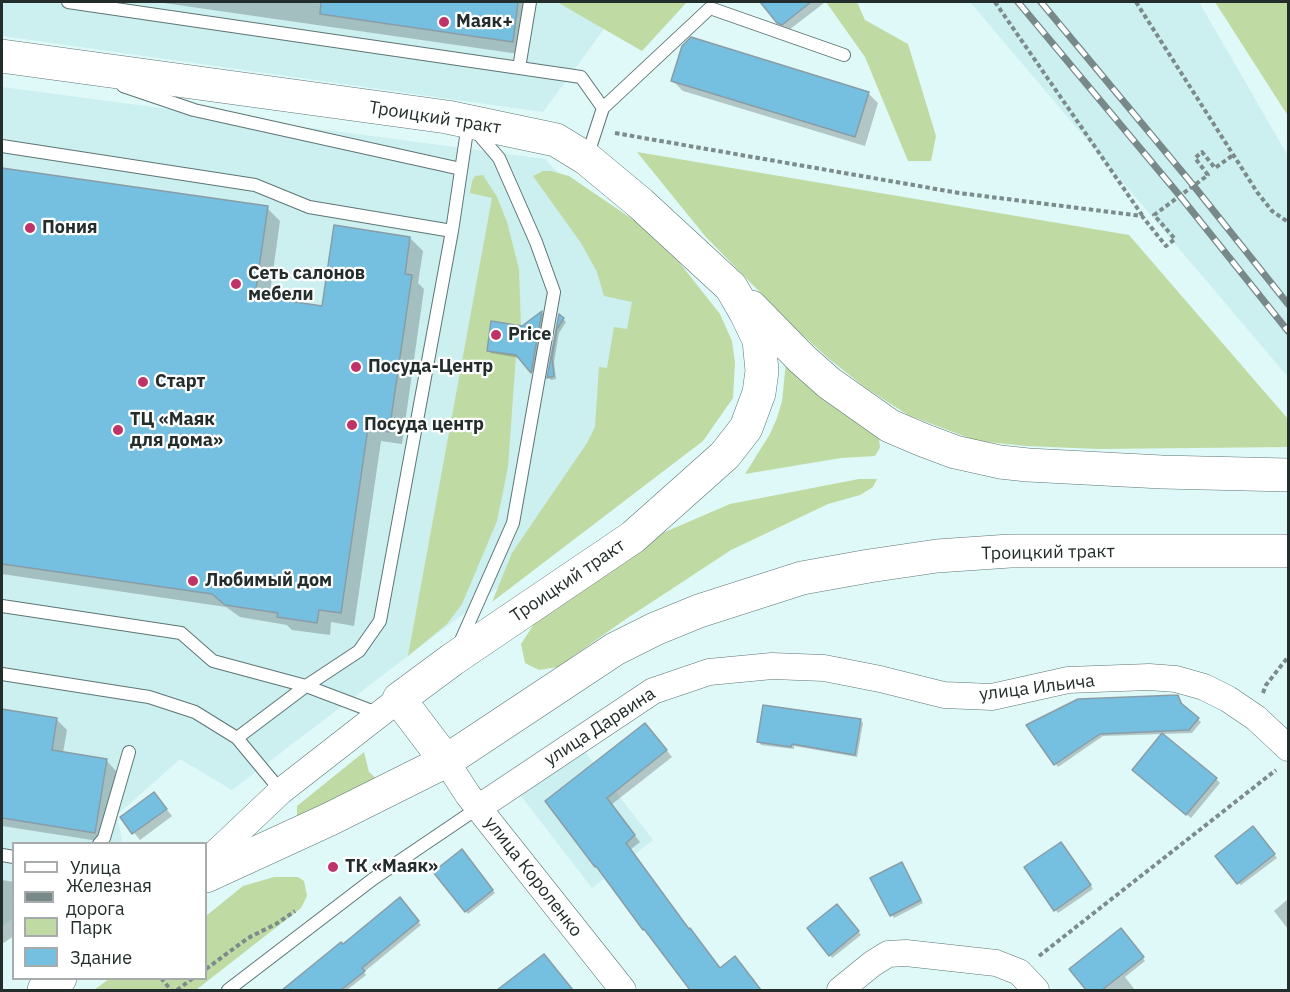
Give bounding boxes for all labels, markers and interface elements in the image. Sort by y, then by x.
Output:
place label: Маяк+ [456,11,513,33]
marker: Маяк+ [437,15,451,29]
street label: Троицкий тракт [367,97,503,139]
place label: Пония [42,217,97,239]
marker: Пония [23,221,37,235]
place label: Сеть салонов мебели [248,263,365,306]
marker: Сеть салонов мебели [229,277,243,291]
place label: Price [508,324,551,346]
marker: Price [489,328,503,342]
place label: Посуда-Центр [368,356,493,378]
marker: Посуда-Центр [349,360,363,374]
place label: Старт [155,371,205,393]
marker: Старт [136,375,150,389]
place label: ТЦ «Маяк для дома» [130,409,223,452]
place label: Посуда центр [364,414,484,436]
marker: Посуда центр [345,418,359,432]
marker: ТЦ «Маяк для дома» [111,423,125,437]
street label: Троицкий тракт [507,535,629,627]
street label: Троицкий тракт [981,541,1115,565]
place label: Любимый дом [205,570,332,592]
marker: Любимый дом [186,574,200,588]
street label: улица Ильича [978,670,1096,706]
street label: улица Дарвина [540,683,660,771]
street label: улица Короленко [479,813,587,941]
legend [12,842,207,980]
text: Улица [70,856,121,879]
place label: ТК «Маяк» [345,856,438,878]
marker: ТК «Маяк» [326,860,340,874]
text: Железная дорога [66,874,152,920]
text: Парк [70,916,112,939]
text: Здание [70,946,132,969]

